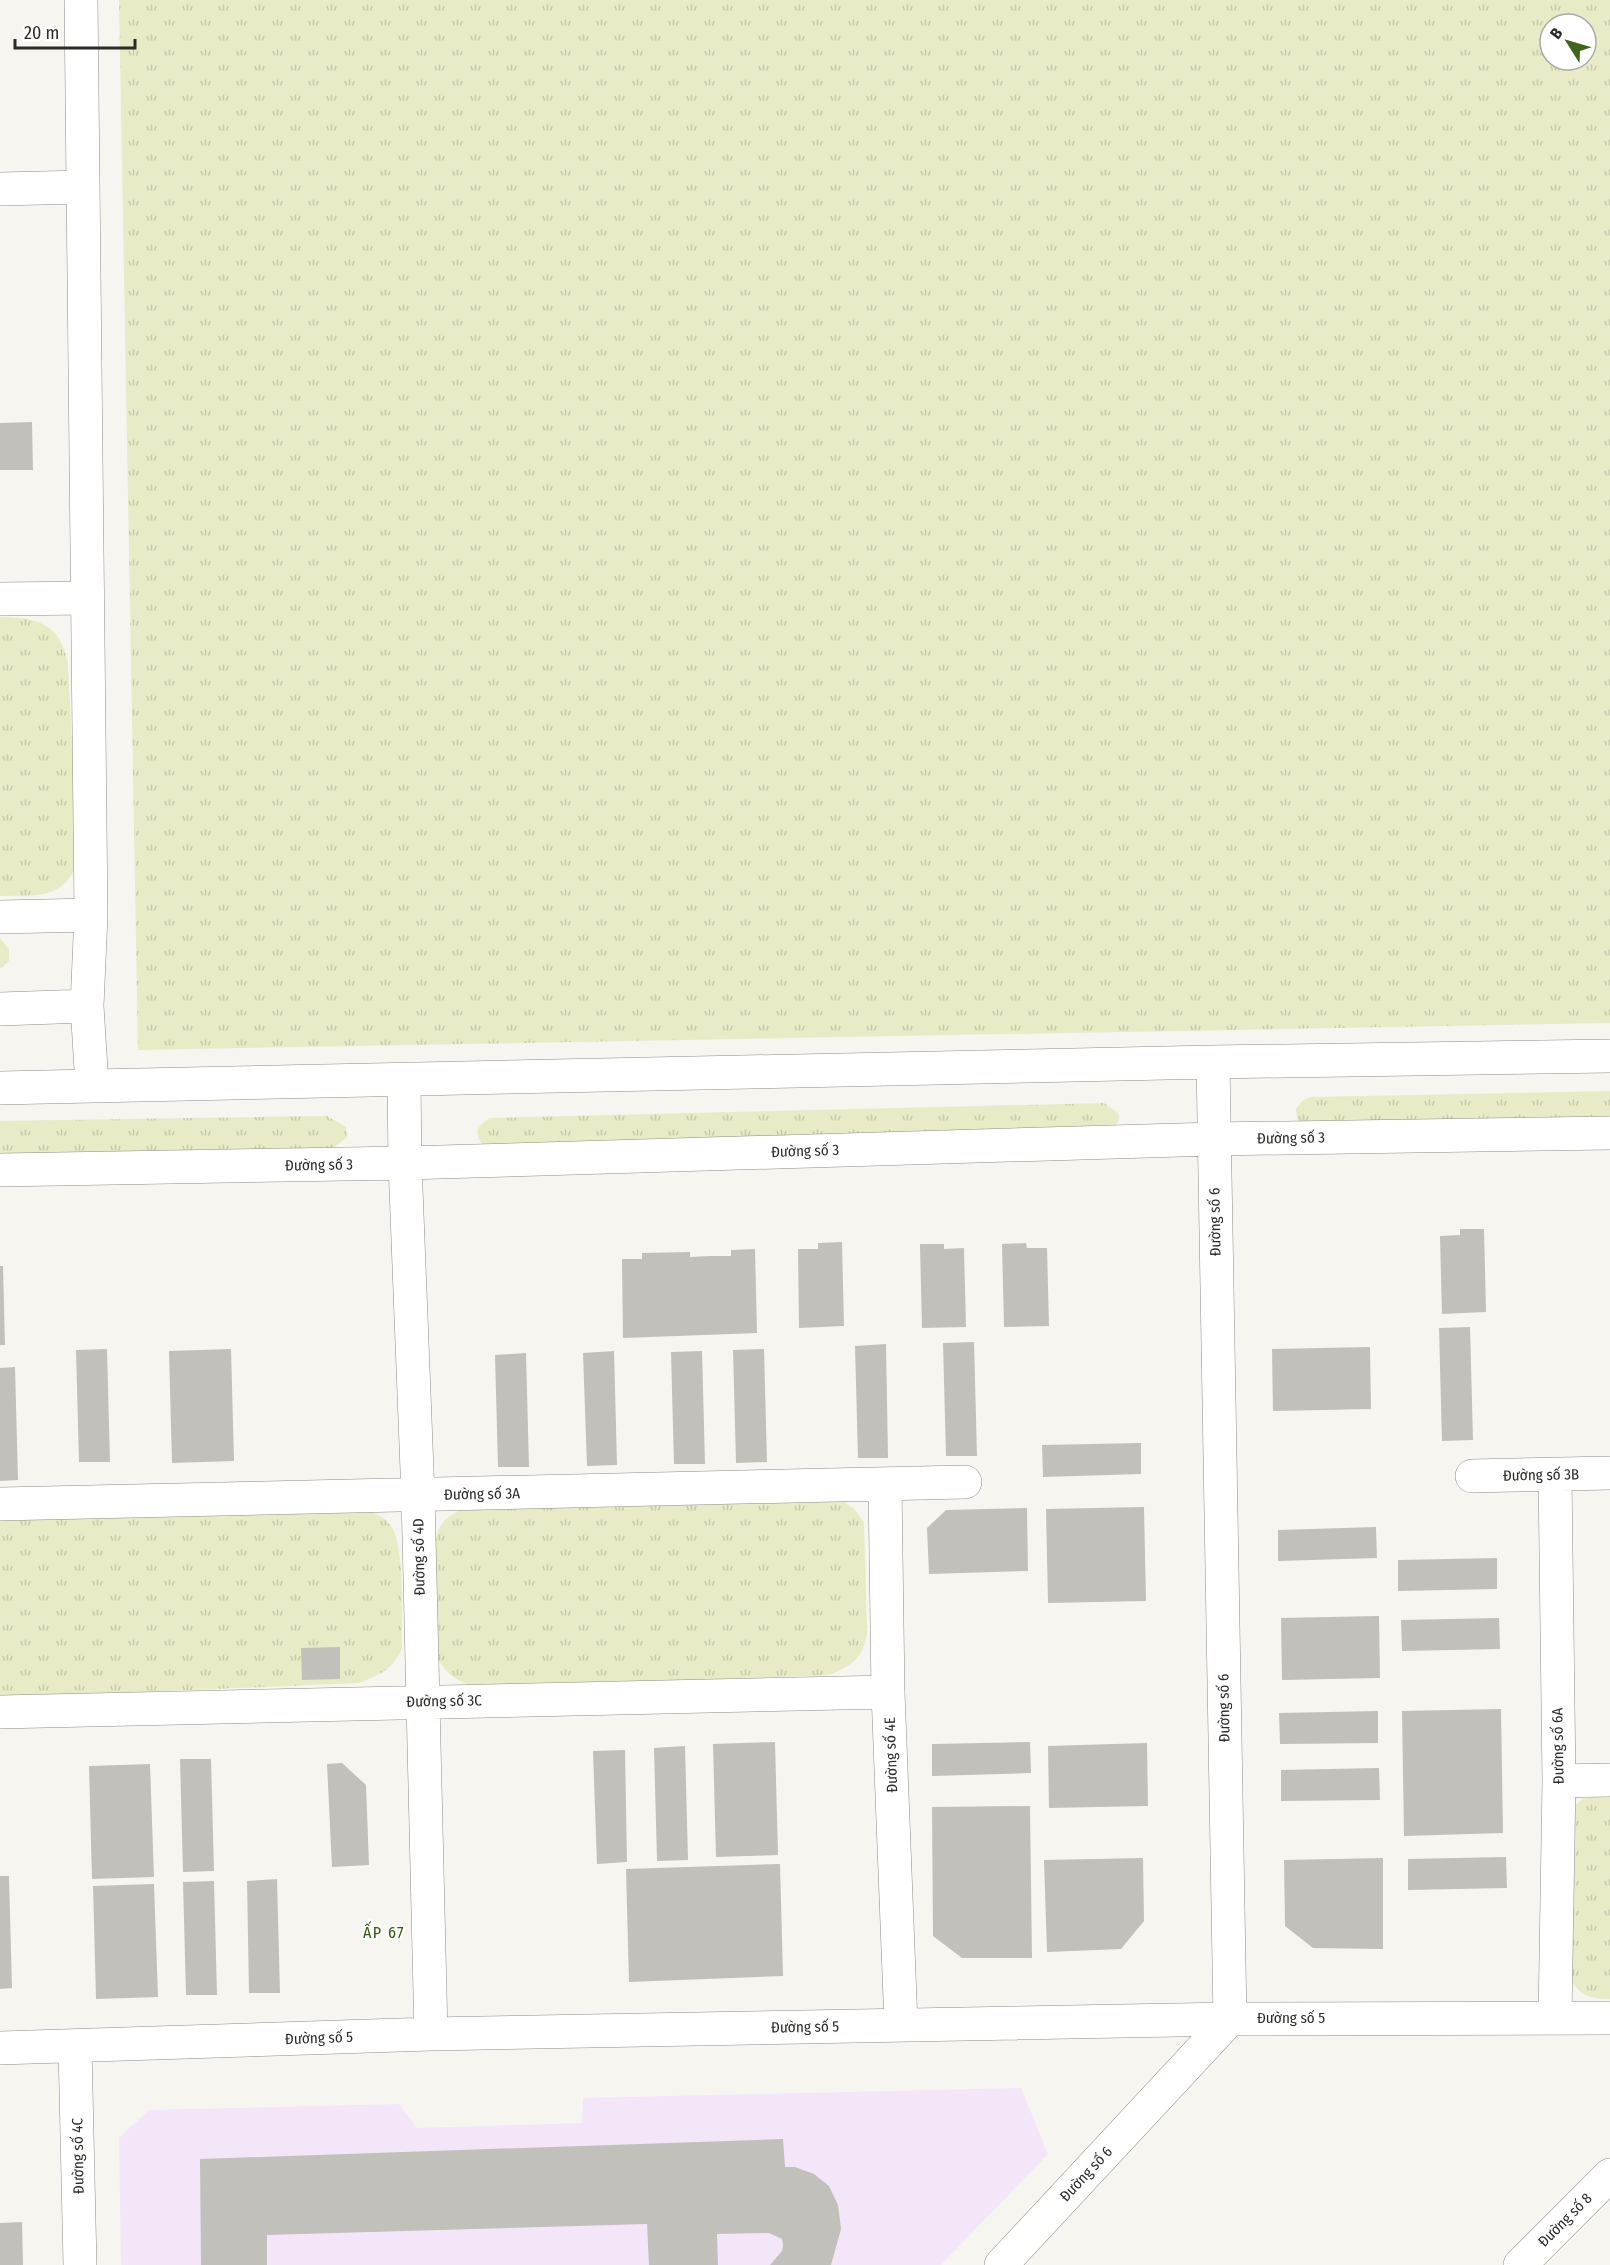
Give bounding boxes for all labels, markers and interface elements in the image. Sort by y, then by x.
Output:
scale bar [15,12,135,50]
north arrow [1538,12,1598,72]
text: 20 m [24,22,59,44]
text: B [1546,24,1567,43]
street label: Đường số 3 [1257,1128,1325,1148]
street label: Đường số 3 [771,1141,840,1161]
street label: Đường số 3 [285,1155,353,1175]
street label: Đường số 6 [1205,1187,1225,1257]
street label: Đường số 3B [1503,1465,1579,1485]
street label: Đường số 3A [444,1484,520,1504]
street label: Đường số 4D [409,1518,429,1596]
street label: Đường số 6 [1214,1673,1234,1743]
street label: Đường số 3C [406,1691,482,1711]
street label: Đường số 6A [1548,1707,1568,1784]
street label: Đường số 4E [881,1717,901,1793]
district label: ẤP 67 [363,1921,405,1942]
street label: Đường số 5 [1257,2009,1325,2027]
street label: Đường số 5 [771,2017,839,2037]
street label: Đường số 5 [285,2028,353,2048]
street label: Đường số 4C [68,2117,88,2194]
street label: Đường số 6 [1056,2143,1116,2205]
street label: Đường số 8 [1534,2189,1596,2251]

